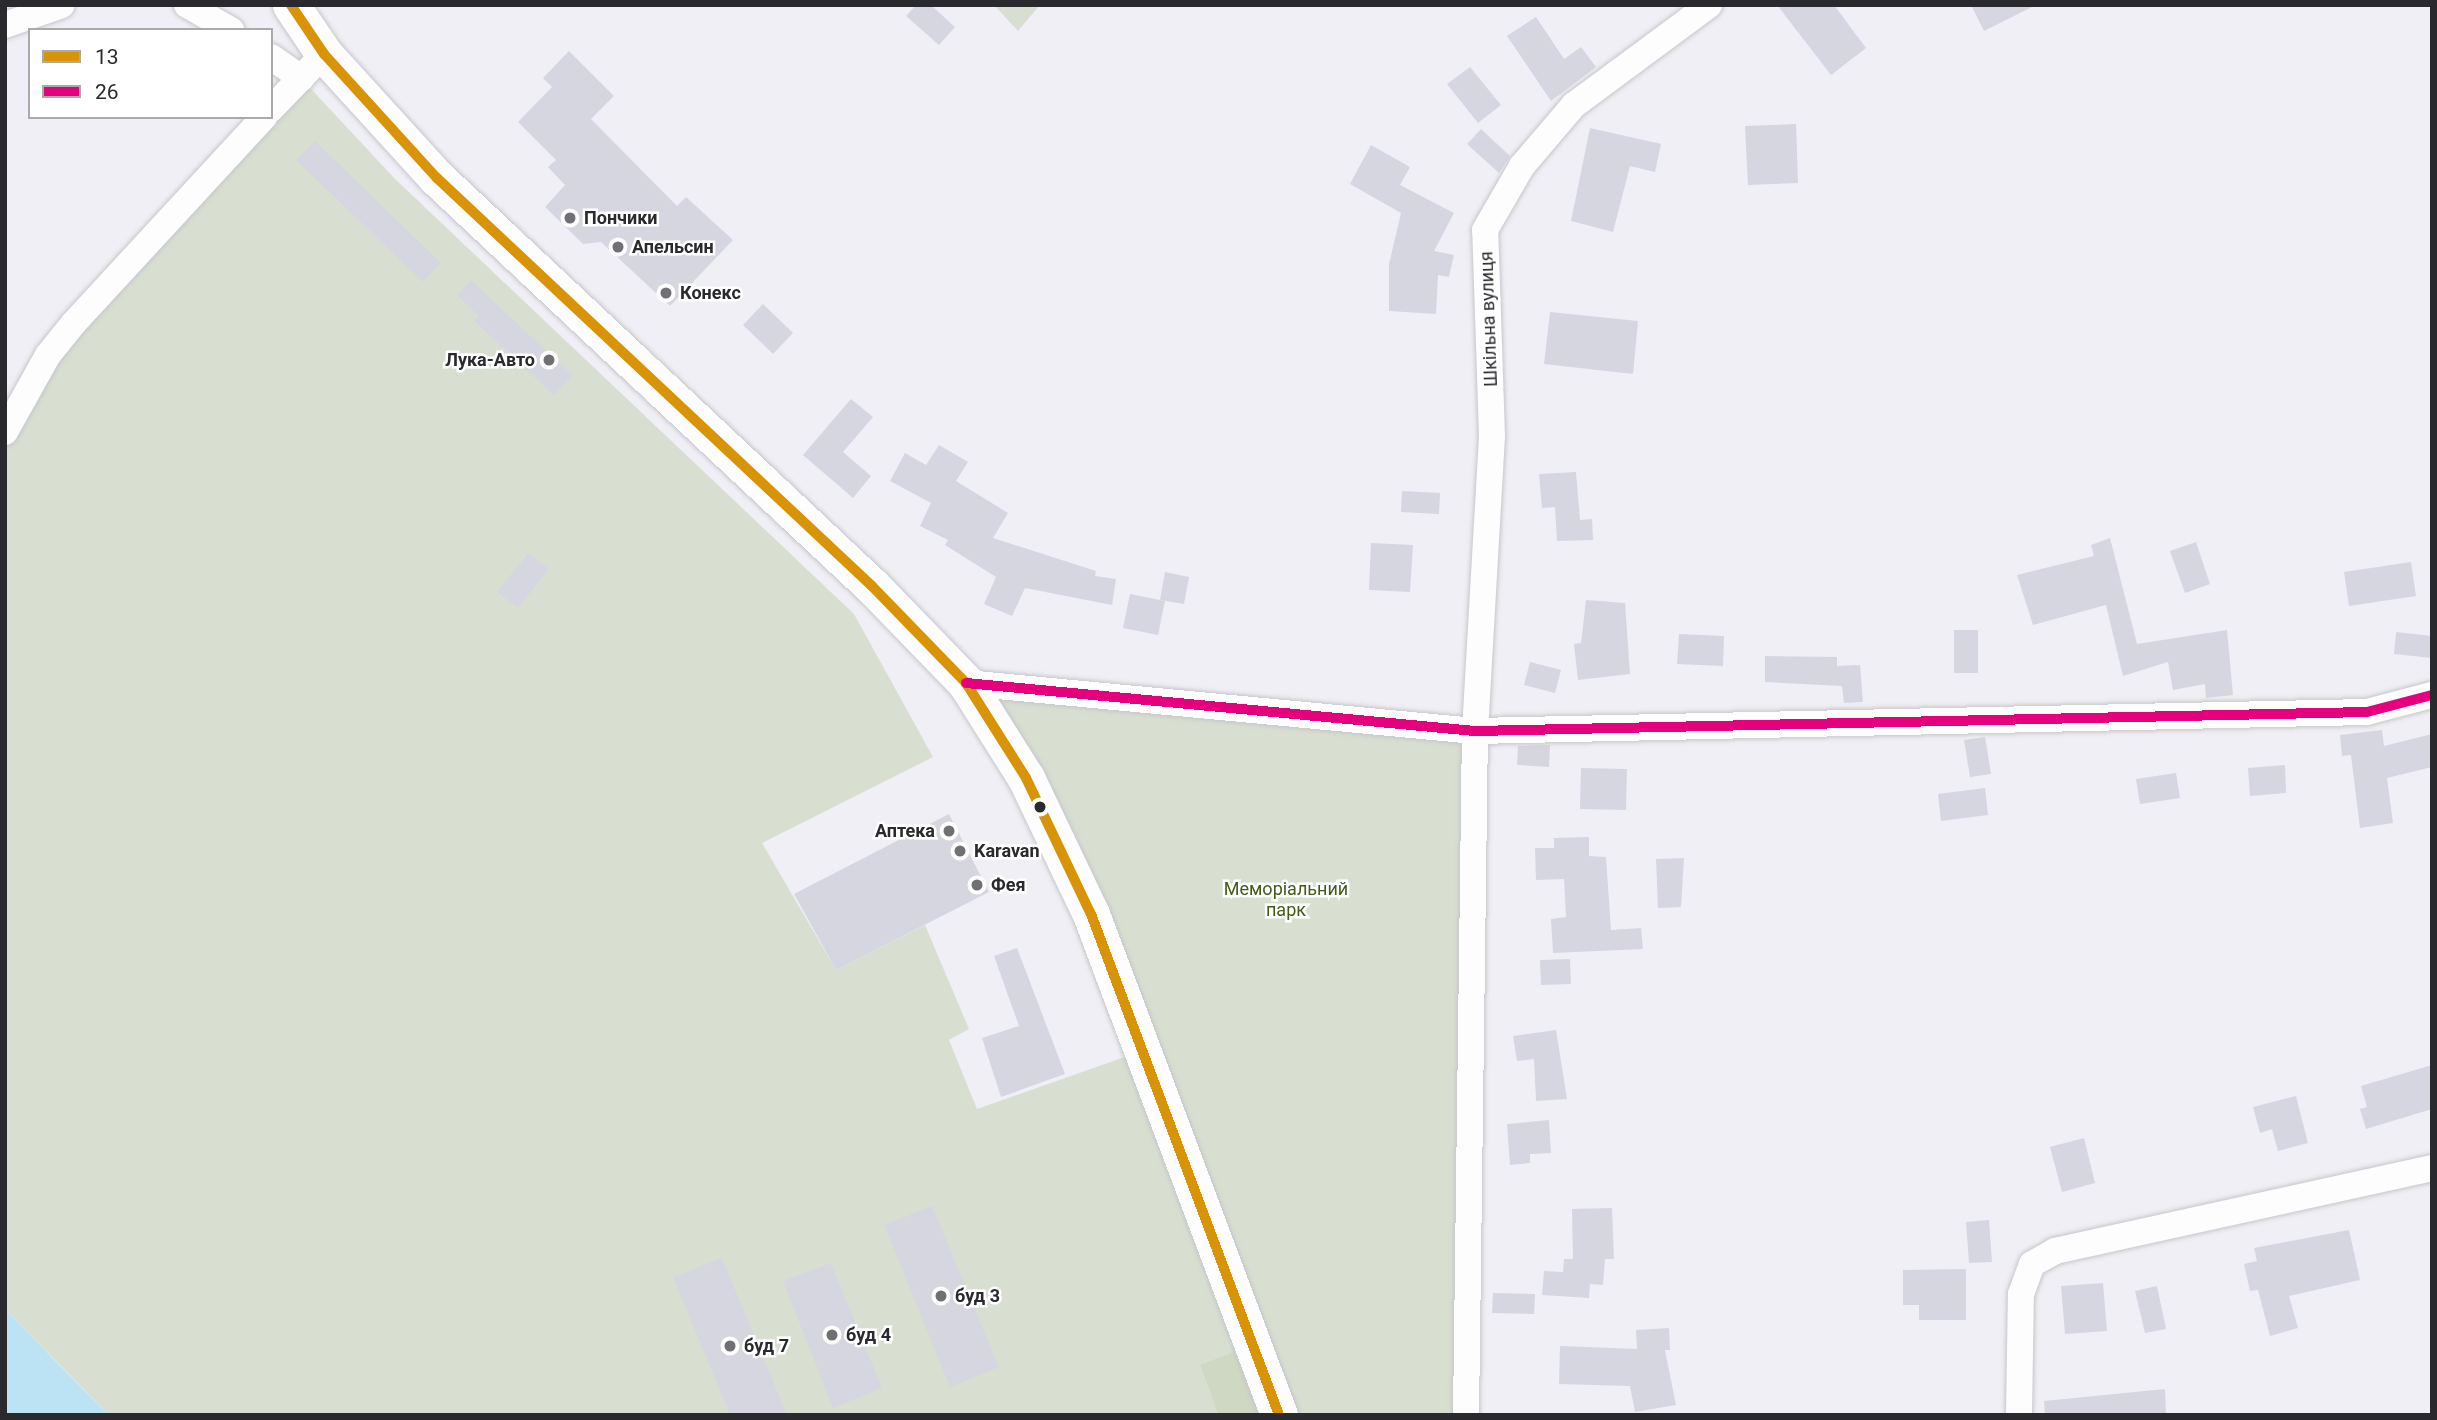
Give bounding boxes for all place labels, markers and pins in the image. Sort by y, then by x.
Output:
place label: Пончики [584,207,658,229]
marker: Пончики [562,210,578,226]
place label: Апельсин [632,236,714,258]
marker: Апельсин [610,239,626,255]
place label: Конекс [680,282,741,304]
marker: Конекс [658,285,674,301]
place label: Лука-Авто [445,349,535,371]
marker: Лука-Авто [541,352,557,368]
unlabelled marker [1033,800,1047,814]
place label: Аптека [875,820,935,842]
marker: Аптека [941,823,957,839]
place label: Karavan [974,840,1040,862]
marker: Karavan [952,843,968,859]
place label: Фея [991,874,1025,896]
marker: Фея [969,877,985,893]
place label: буд 3 [955,1285,1000,1307]
marker: буд 3 [933,1288,949,1304]
place label: буд 4 [846,1324,891,1346]
marker: буд 4 [824,1327,840,1343]
place label: буд 7 [744,1335,789,1357]
marker: буд 7 [722,1338,738,1354]

